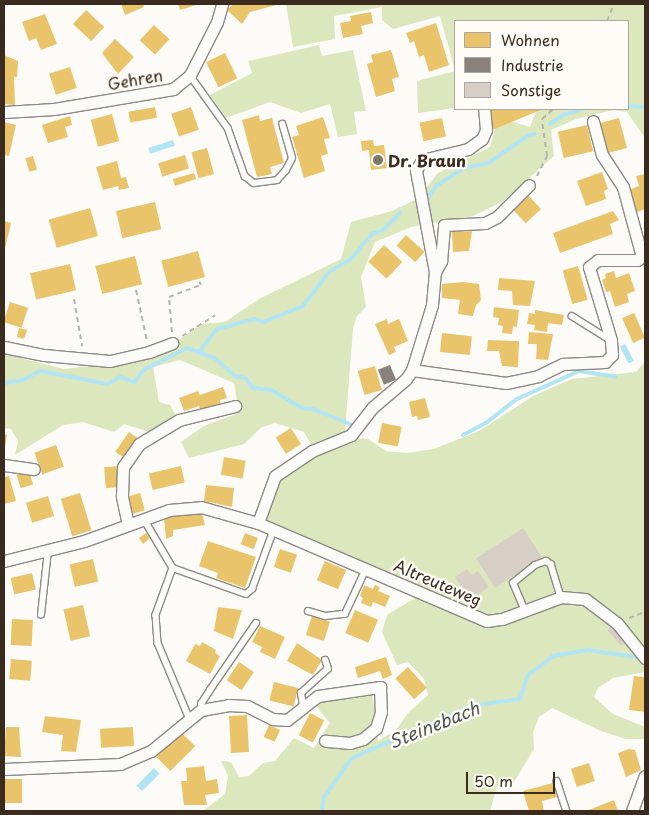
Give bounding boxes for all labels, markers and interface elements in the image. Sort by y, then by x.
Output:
legend [454,20,629,110]
text: Wohnen [501,28,560,51]
text: Industrie [501,53,563,76]
street label: Gehren [106,65,164,93]
text: Sonstige [501,78,561,101]
place label: Dr. Braun [388,150,467,170]
marker: Dr. Braun [372,154,384,166]
street label: Altreuteweg [391,555,485,609]
water label: Steinebach [386,697,482,753]
scale bar [469,762,558,794]
text: 50 m [474,769,513,792]

